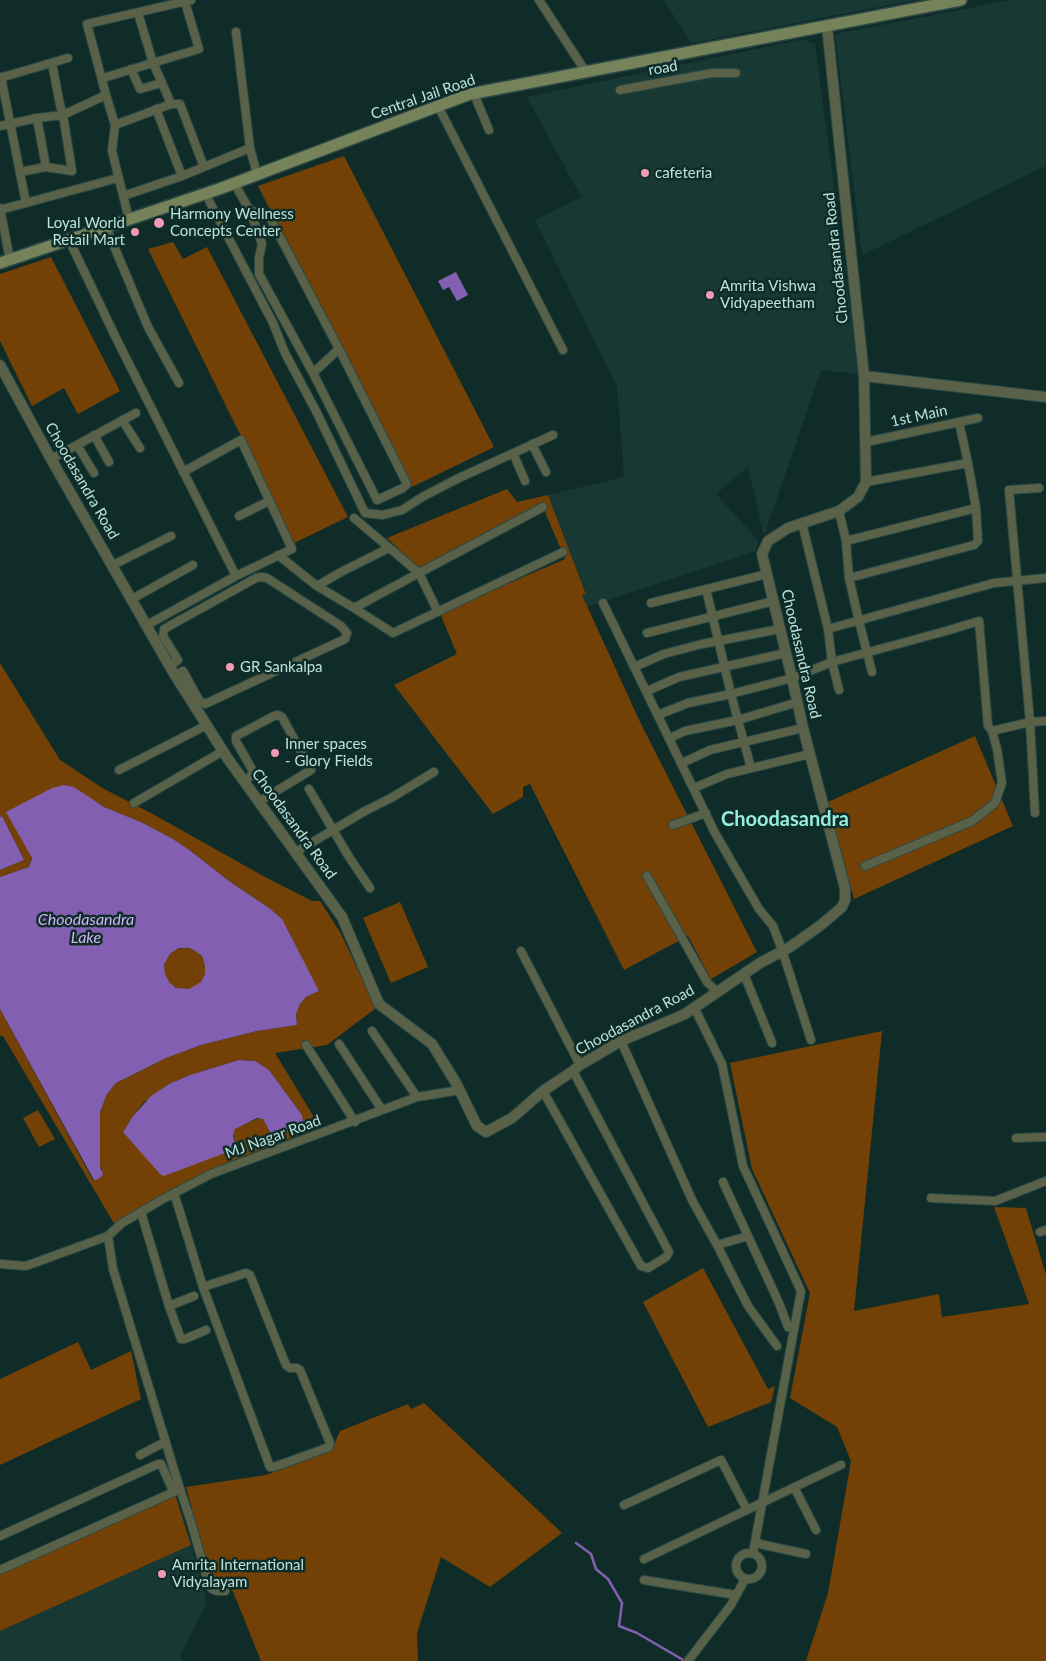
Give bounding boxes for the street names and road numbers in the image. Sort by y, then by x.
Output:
street label: road [647,57,679,79]
street label: Central Jail Road [368,71,478,123]
street label: Choodasandra Road [820,191,852,325]
street label: 1st Main [889,401,949,431]
street label: Choodasandra Road [41,419,123,543]
street label: Choodasandra Road [777,588,825,720]
street label: Choodasandra Road [248,765,340,883]
street label: Choodasandra Road [573,981,697,1059]
street label: MJ Nagar Road [223,1111,323,1163]

